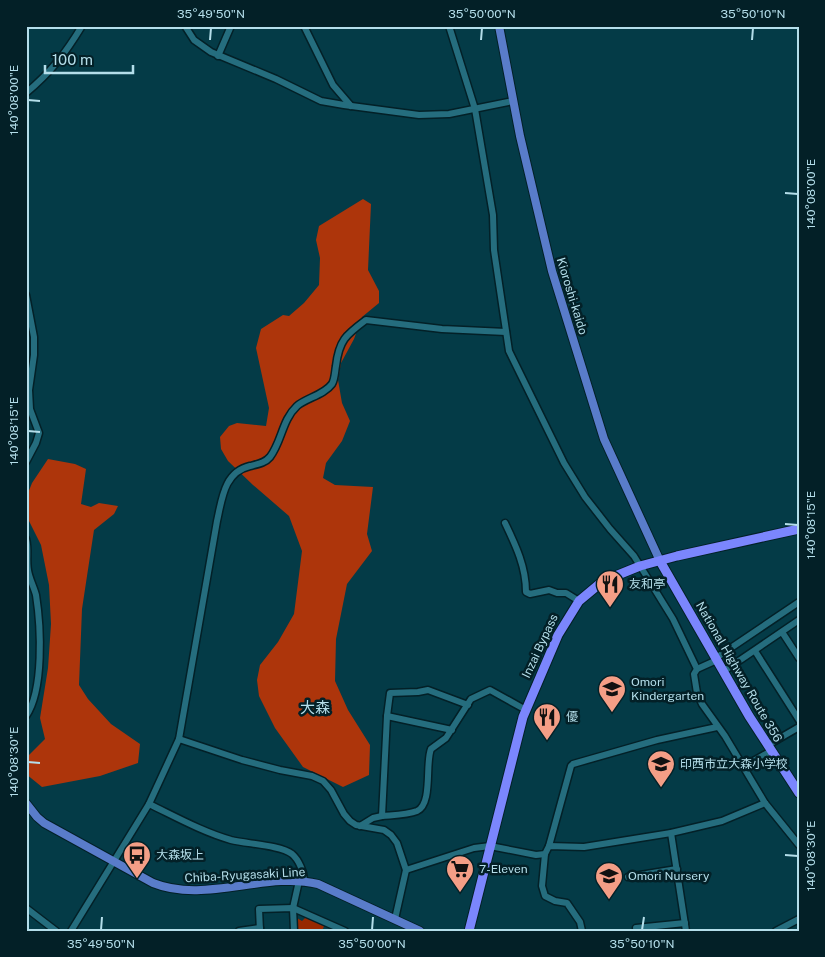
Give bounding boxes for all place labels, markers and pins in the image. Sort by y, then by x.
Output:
restaurant icon: 友和亭 [595,569,625,608]
place label: 友和亭 [629,577,665,591]
school or university icon: Omori Kindergarten [597,674,627,713]
place label: Omori Kindergarten [631,675,704,703]
restaurant icon: 優 [532,702,562,741]
place label: 優 [566,710,578,724]
school or university icon: 印西市立大森小学校 [646,749,676,788]
place label: 印西市立大森小学校 [680,757,788,771]
bus stop icon: 大森坂上 [122,840,152,879]
place label: 大森坂上 [156,848,204,862]
supermarket icon: 7-Eleven [445,854,475,893]
school or university icon: Omori Nursery [594,861,624,900]
place label: 7-Eleven [479,862,528,876]
place label: Omori Nursery [628,869,710,883]

